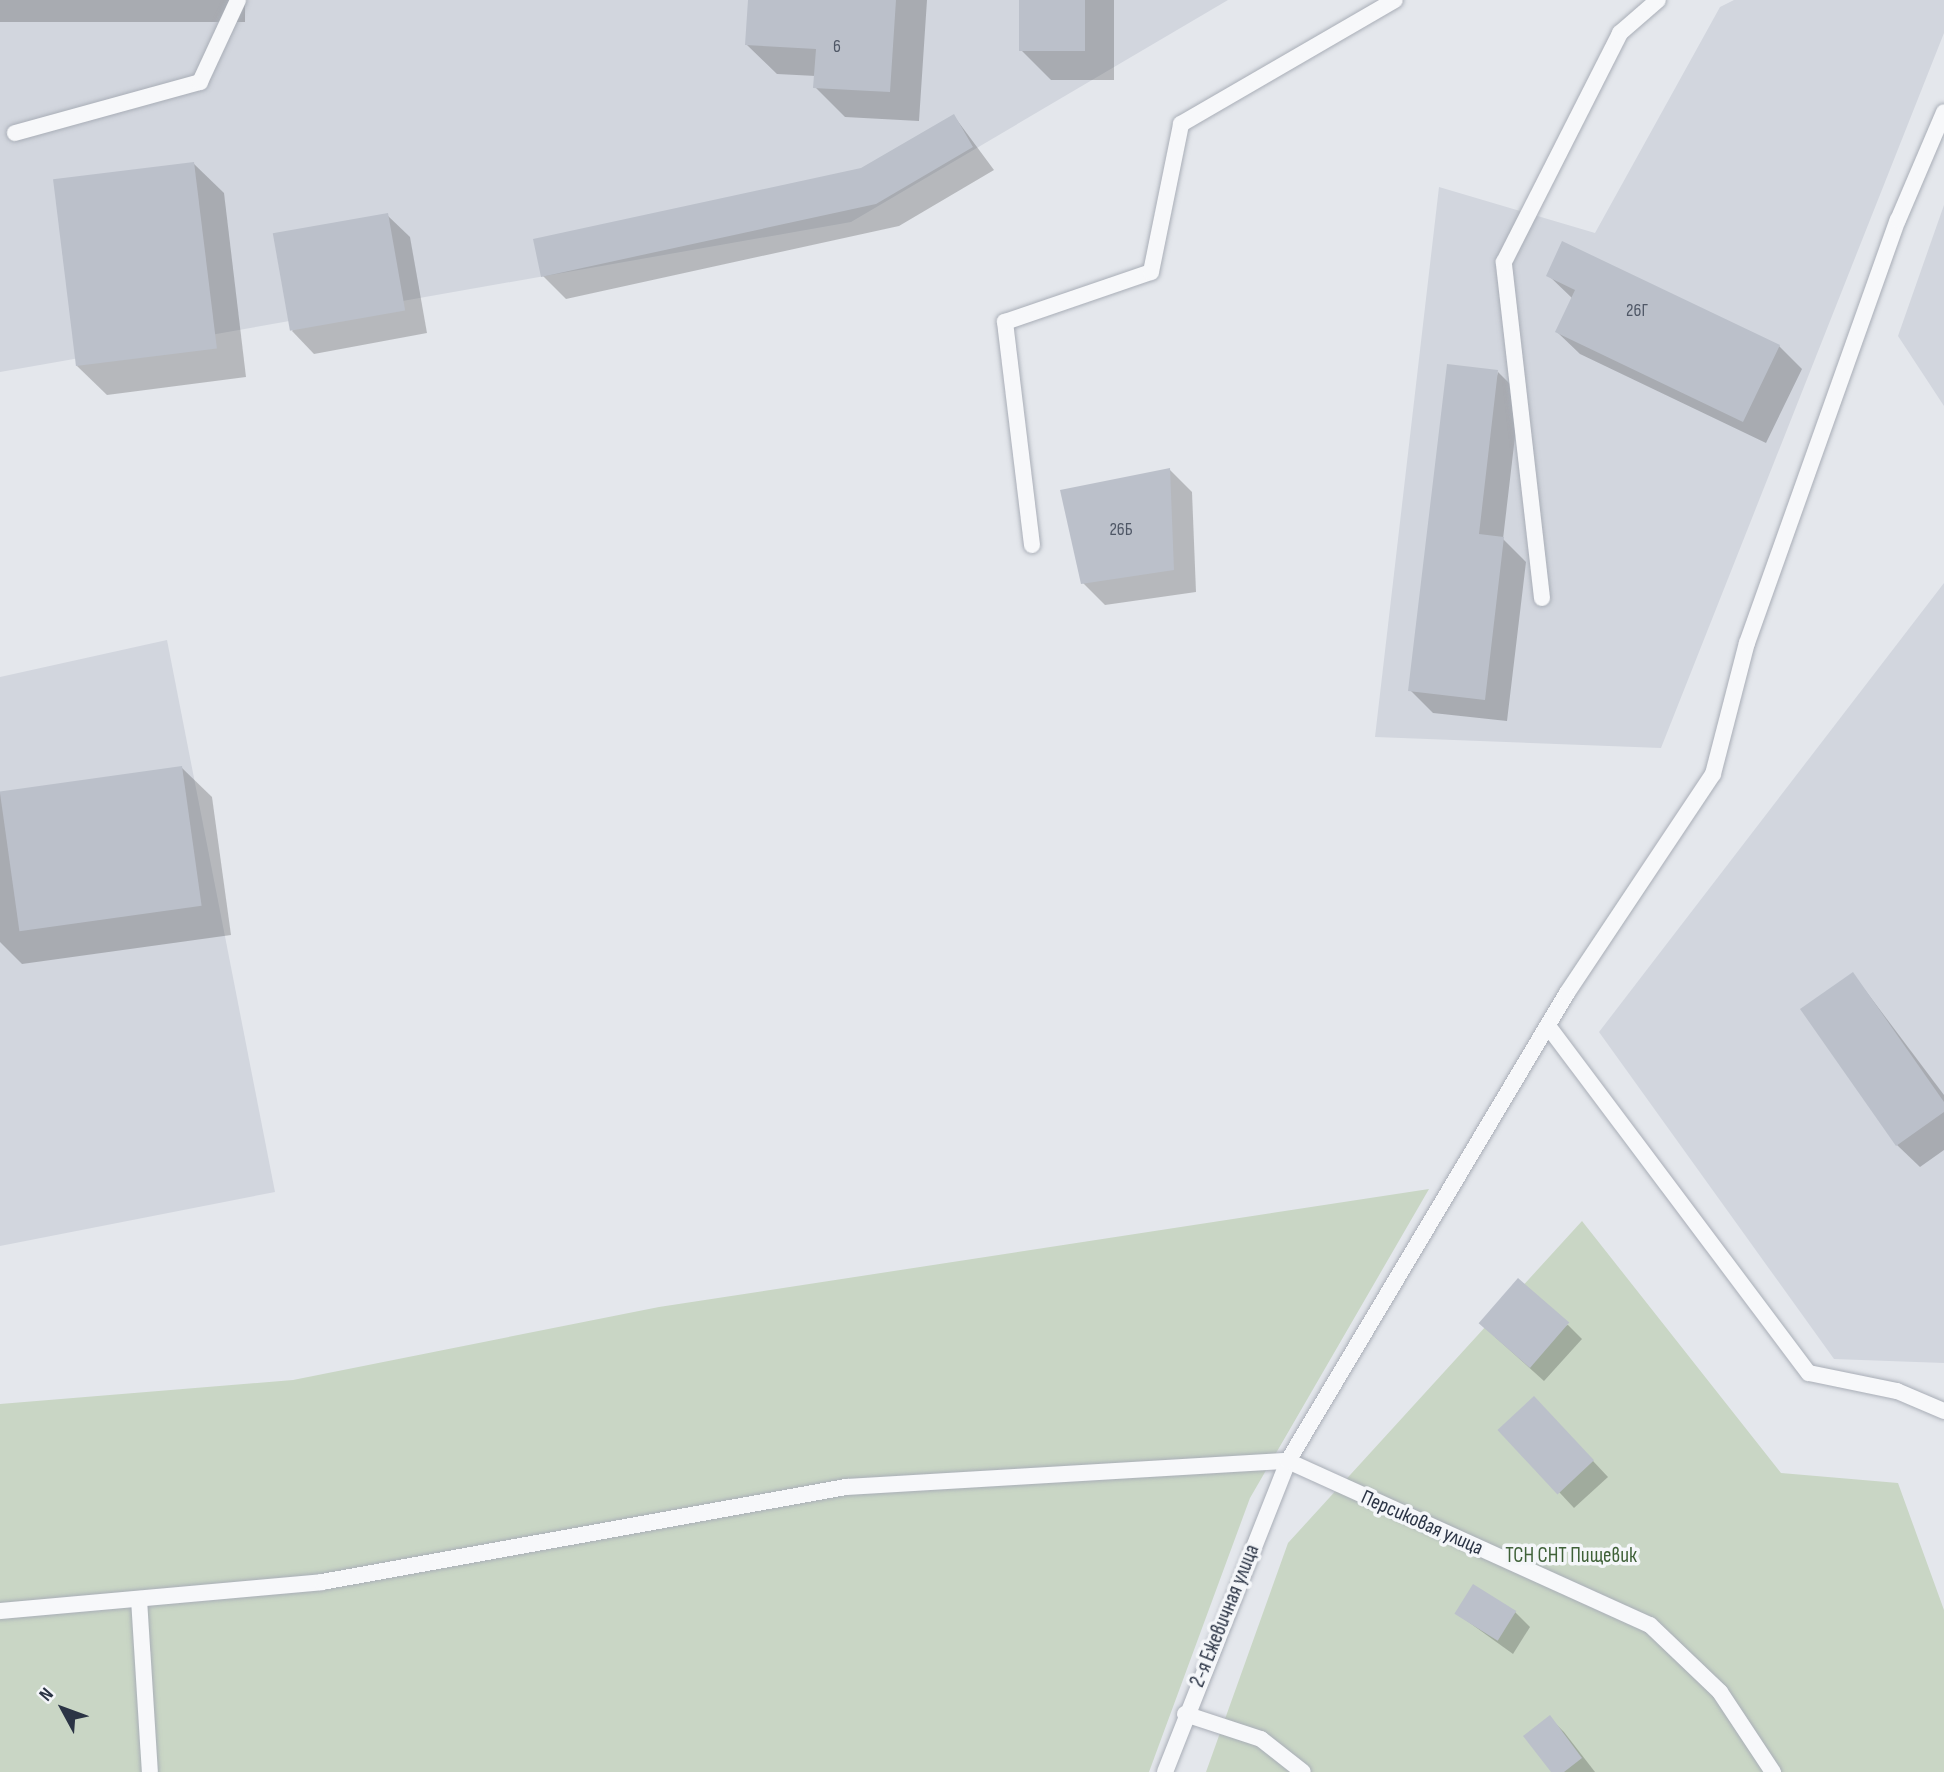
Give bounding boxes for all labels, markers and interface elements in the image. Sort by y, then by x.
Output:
house number: 6 [833,36,841,58]
house number: 26Г [1626,300,1648,322]
house number: 26Б [1109,519,1133,541]
street label: Персиковая улица [1357,1485,1487,1561]
street label: 2-я Ежевичная улица [1185,1541,1265,1691]
park label: ТСН СНТ Пищевик [1505,1543,1637,1569]
north arrow [28,1674,98,1744]
text: N [35,1684,59,1706]

